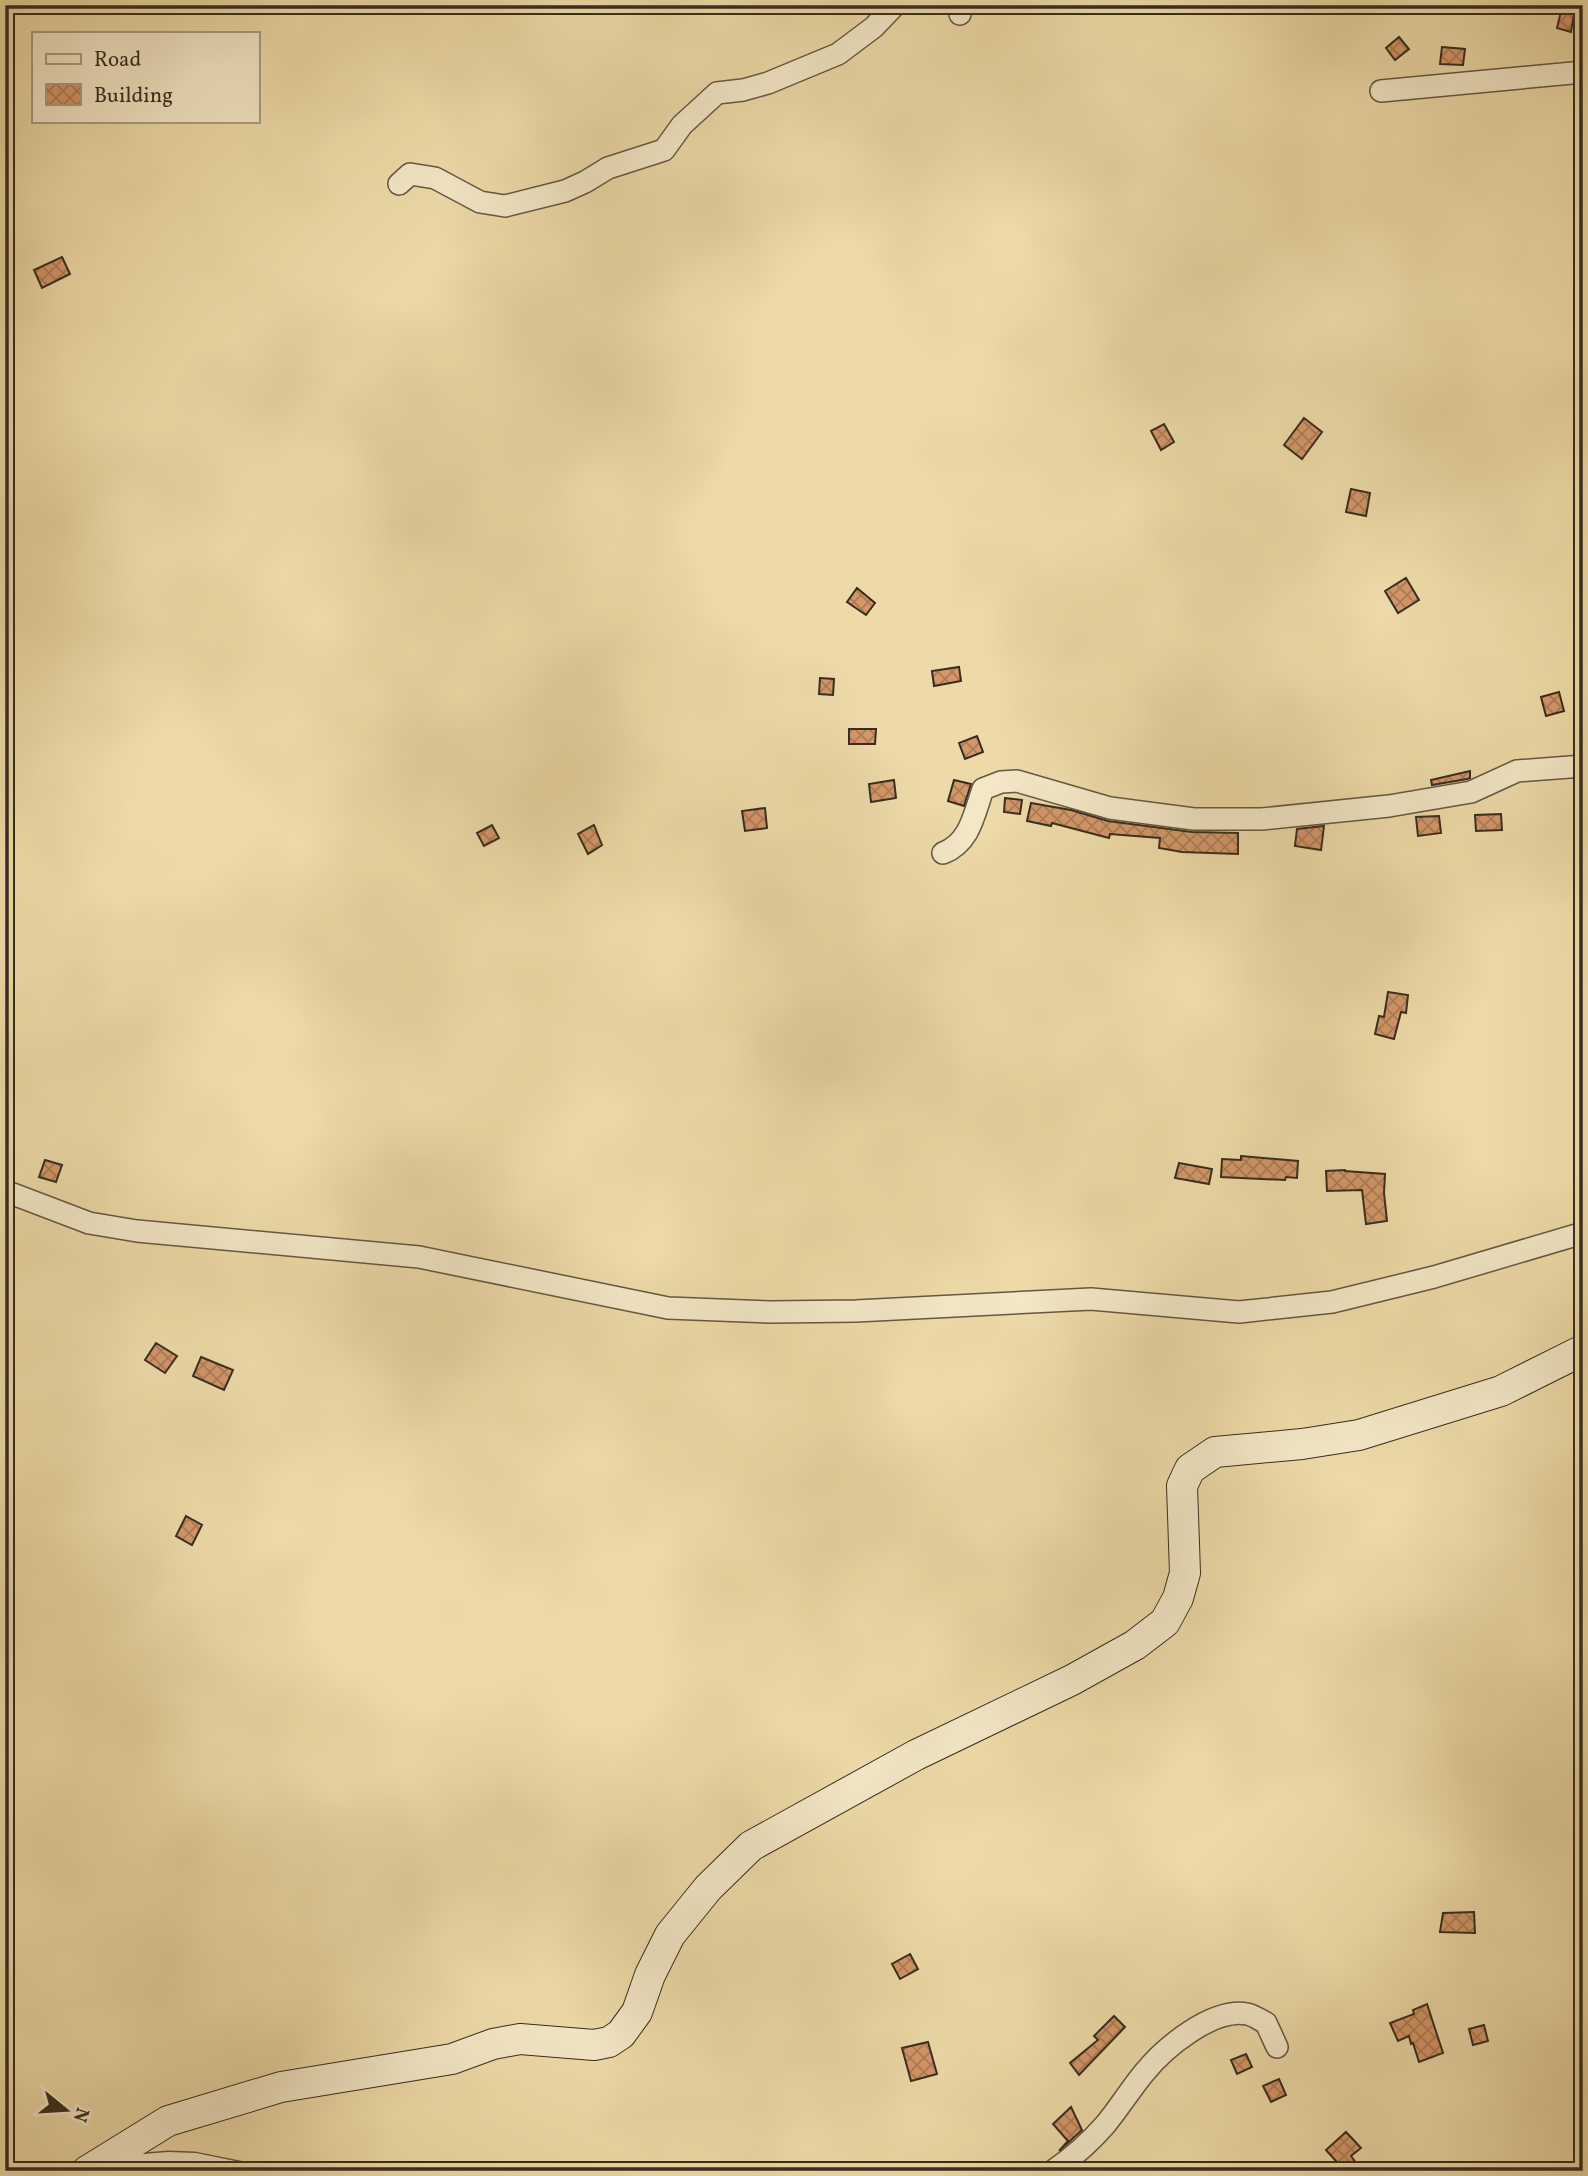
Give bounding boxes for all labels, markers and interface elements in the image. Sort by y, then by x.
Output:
legend [32,32,259,122]
text: Road [94,46,141,75]
text: Building [94,82,173,111]
north arrow [32,2074,102,2144]
text: N [66,2104,95,2125]

